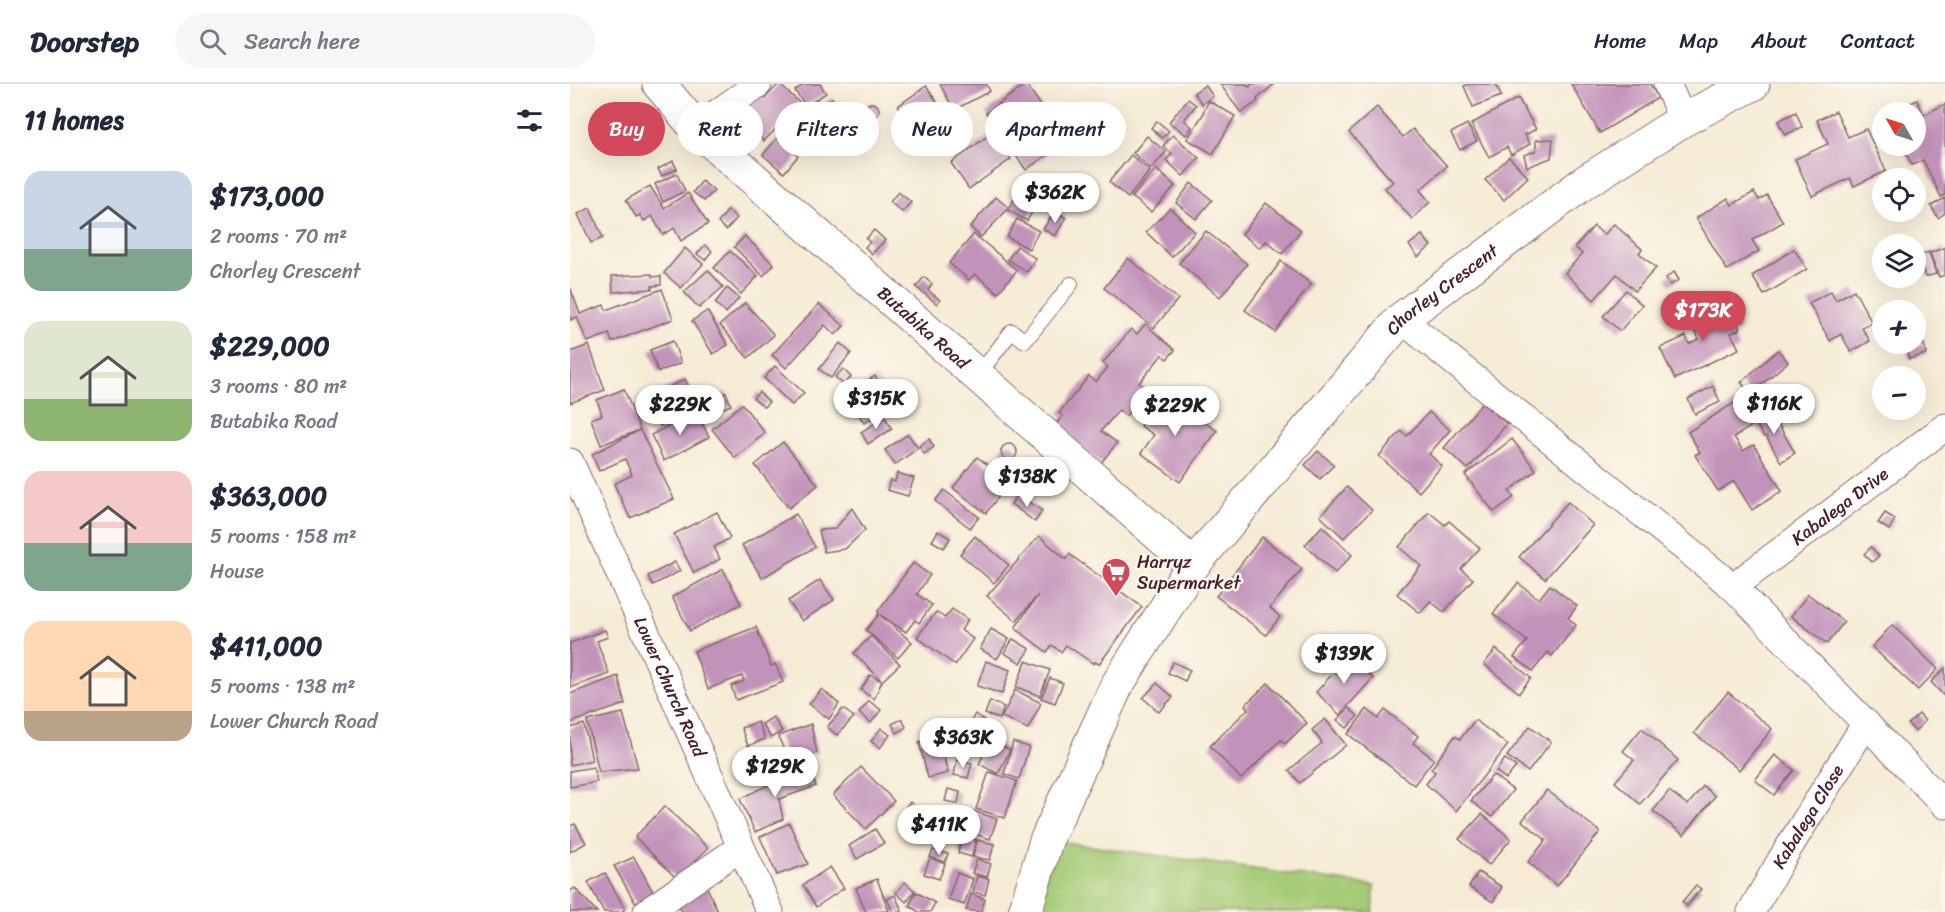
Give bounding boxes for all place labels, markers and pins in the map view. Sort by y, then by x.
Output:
pin: $362K [1013,173,1097,224]
pin: $173K [1661,291,1745,342]
pin: $315K [834,379,918,430]
pin: $116K [1732,384,1816,435]
pin: $229K [638,385,722,436]
pin: $229K [1133,386,1217,437]
pin: $138K [985,457,1069,508]
place label: Harryz Supermarket [1137,546,1241,599]
supermarket icon: Harryz Supermarket [1100,556,1132,598]
pin: $139K [1302,634,1386,685]
pin: $363K [921,718,1005,769]
pin: $129K [733,747,817,798]
pin: $411K [897,805,981,856]

